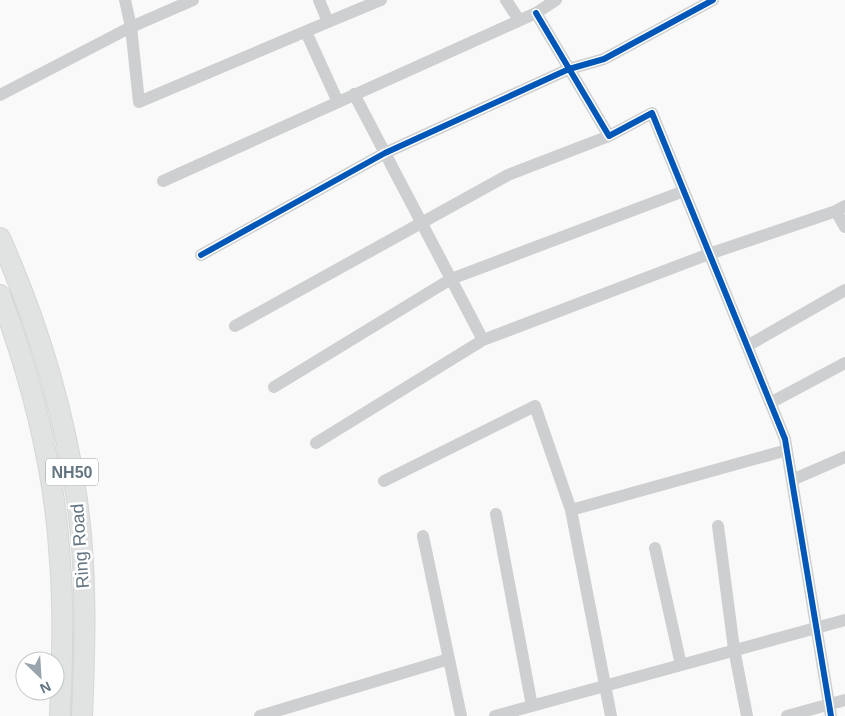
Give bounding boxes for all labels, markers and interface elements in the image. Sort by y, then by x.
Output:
road number: NH50 [46,458,98,486]
street label: Ring Road [67,503,93,589]
north arrow [15,651,65,701]
text: N [38,678,53,697]

